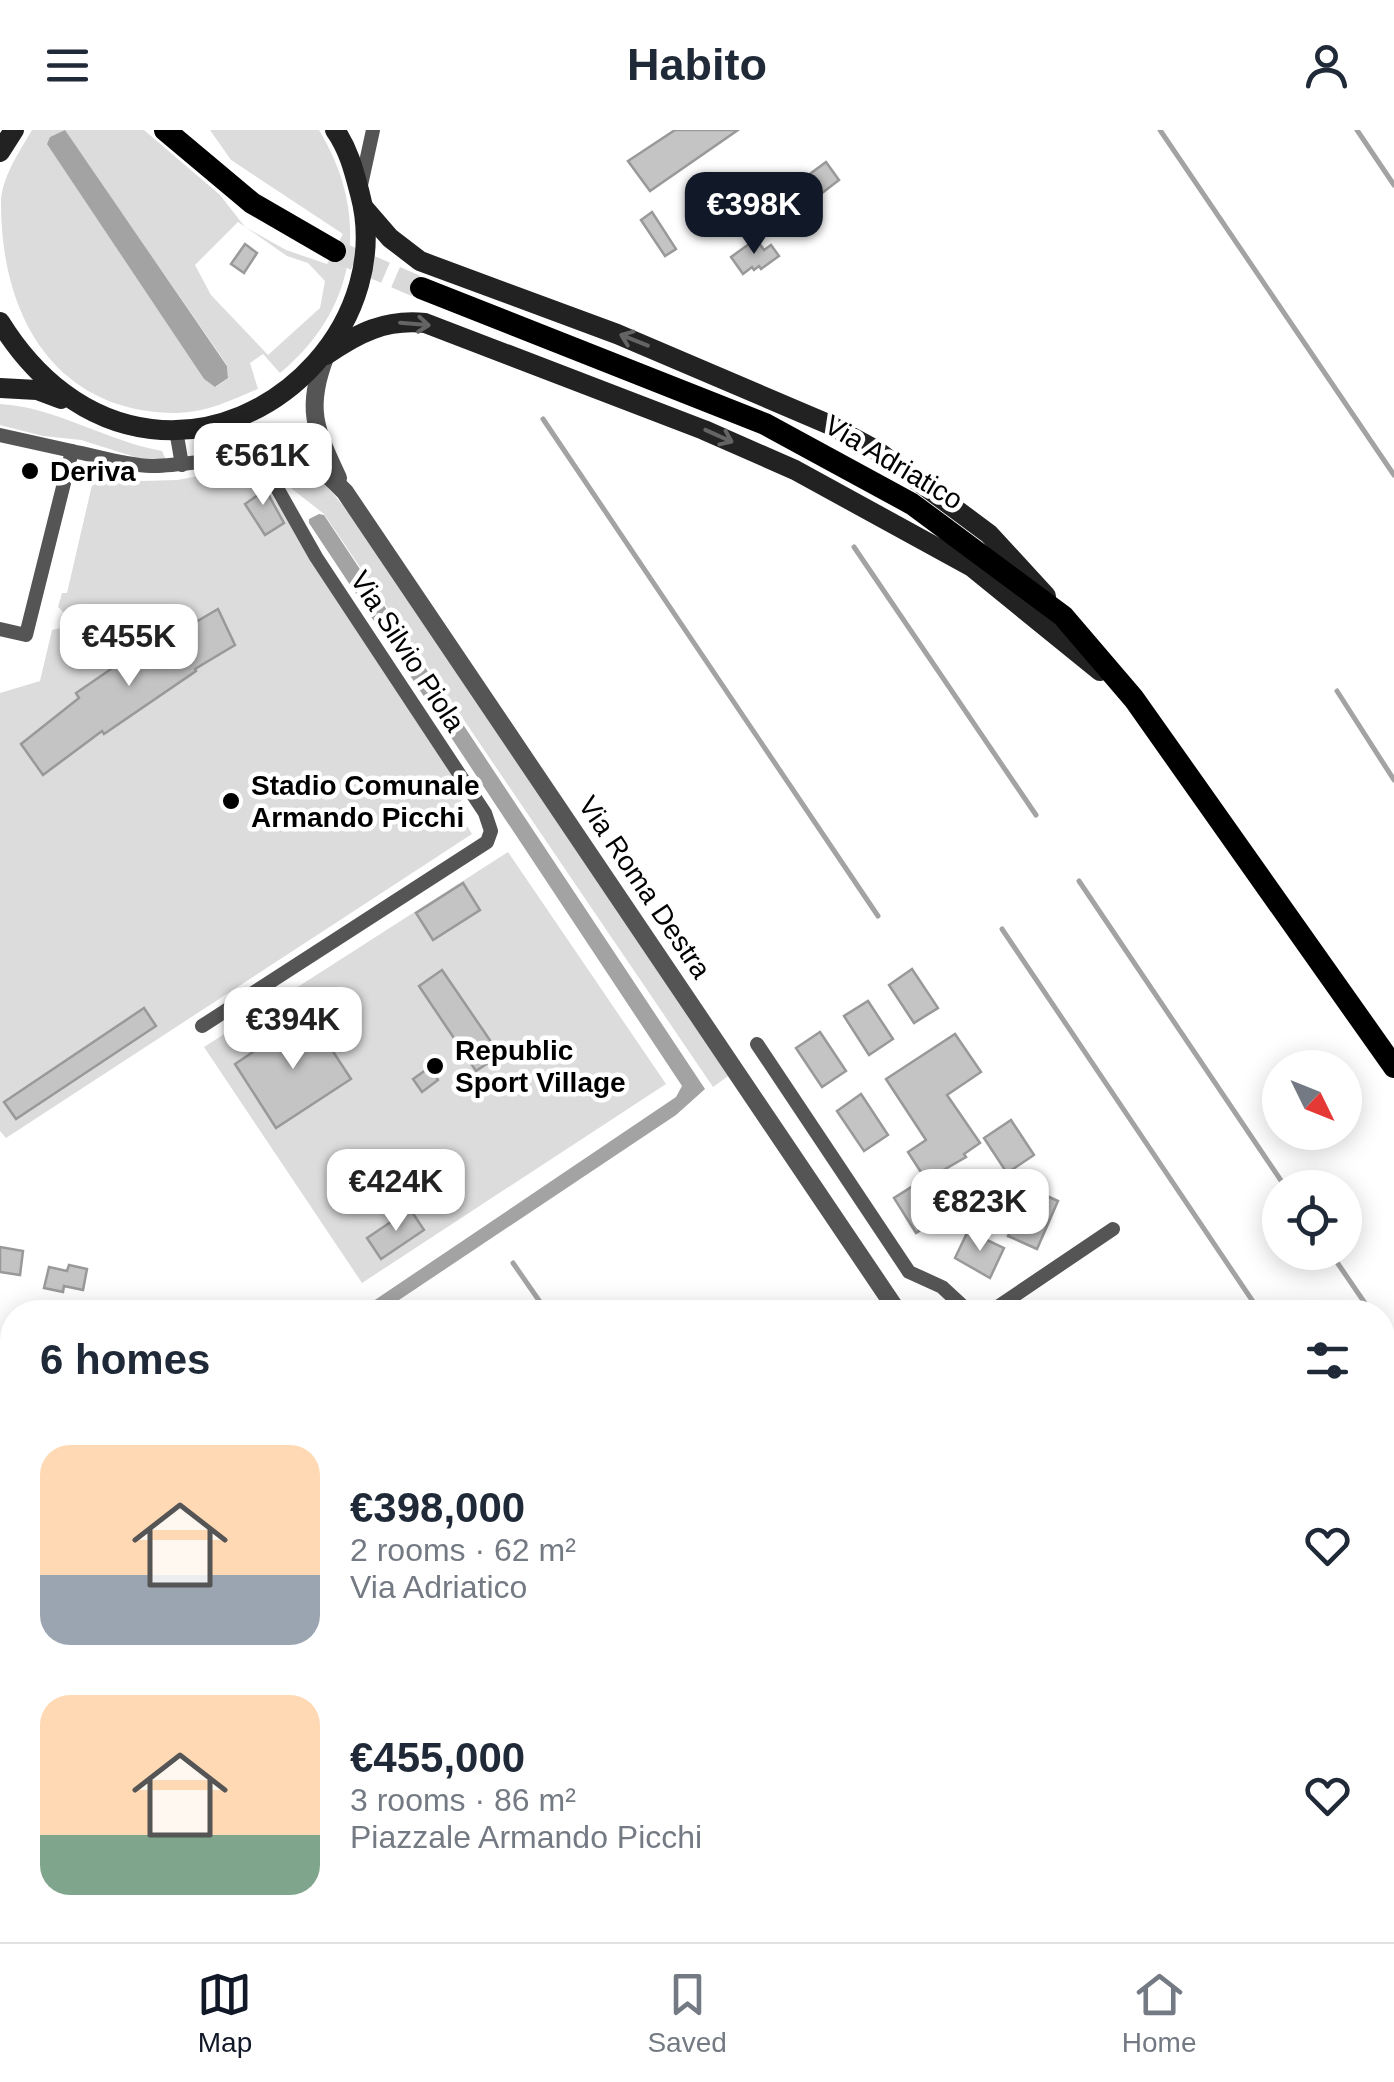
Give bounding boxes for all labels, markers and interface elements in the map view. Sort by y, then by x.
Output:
icon: menu [40,38,95,93]
icon: person [1299,38,1354,93]
text: Habito [627,39,767,90]
pin: €398K [684,172,824,257]
text: €398K [707,186,801,222]
one-way arrow [398,314,430,333]
one-way arrow [619,330,650,348]
street label: Via Adriatico [819,409,968,516]
pin: €561K [193,423,333,508]
one-way arrow [703,428,734,446]
text: €561K [216,437,310,473]
place label: Deriva [50,456,136,487]
marker: Deriva [19,460,41,482]
street label: Via Silvio Piola [344,565,471,738]
pin: €455K [59,604,199,689]
text: €455K [82,618,176,654]
place label: Stadio Comunale Armando Picchi [251,770,480,833]
marker: Stadio Comunale Armando Picchi [220,790,242,812]
street label: Via Roma Destra [572,790,717,984]
pin: €394K [223,987,363,1072]
text: €394K [246,1001,340,1037]
place label: Republic Sport Village [455,1035,626,1098]
north arrow [1262,1050,1362,1150]
map controls [1262,1050,1362,1270]
marker: Republic Sport Village [424,1055,446,1077]
pin: €424K [326,1149,466,1234]
text: €424K [349,1163,443,1199]
pin: €823K [910,1169,1050,1254]
button: locate [1262,1170,1362,1270]
text: €823K [933,1183,1027,1219]
icon: filters [1300,1333,1355,1388]
text: 6 homes [40,1336,210,1383]
text: €398,000 [350,1484,525,1531]
icon: home [120,1485,240,1605]
icon: heart [1300,1518,1355,1573]
text: 2 rooms · 62 m² [350,1532,576,1568]
text: Via Adriatico [350,1569,527,1605]
text: €455,000 [350,1734,525,1781]
icon: home [120,1735,240,1855]
icon: heart [1300,1768,1355,1823]
text: 3 rooms · 86 m² [350,1782,576,1818]
text: Piazzale Armando Picchi [350,1819,702,1855]
tab: Map [197,1967,252,2059]
tab: Saved [647,1967,727,2059]
tab: Home [1122,1967,1196,2059]

